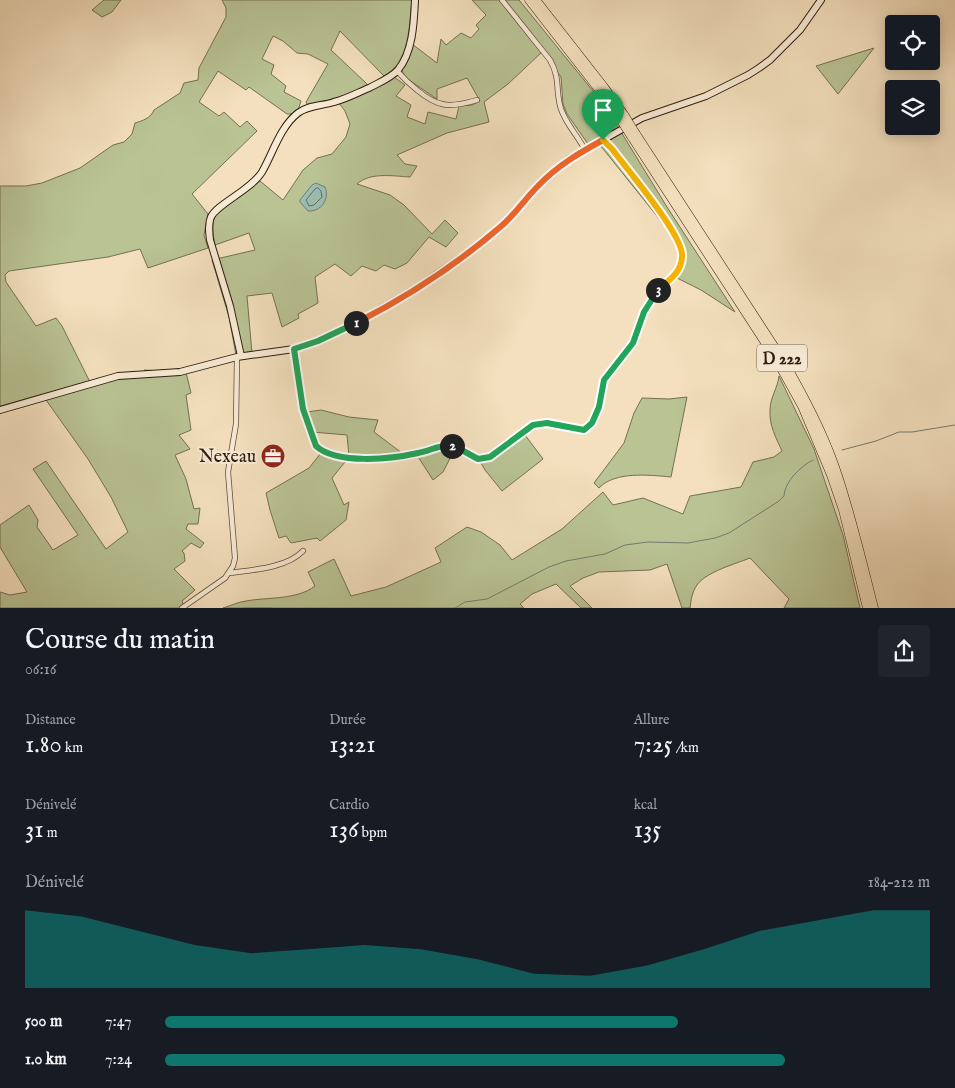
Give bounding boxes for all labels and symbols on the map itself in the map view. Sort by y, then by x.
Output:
pin [582,89,624,140]
pin: 3 [646,278,670,302]
pin: 1 [344,310,368,336]
road number: D 222 [757,344,807,372]
pin: 2 [440,434,464,458]
office icon: Nexeau [260,443,286,469]
place label: Nexeau [199,446,256,469]

